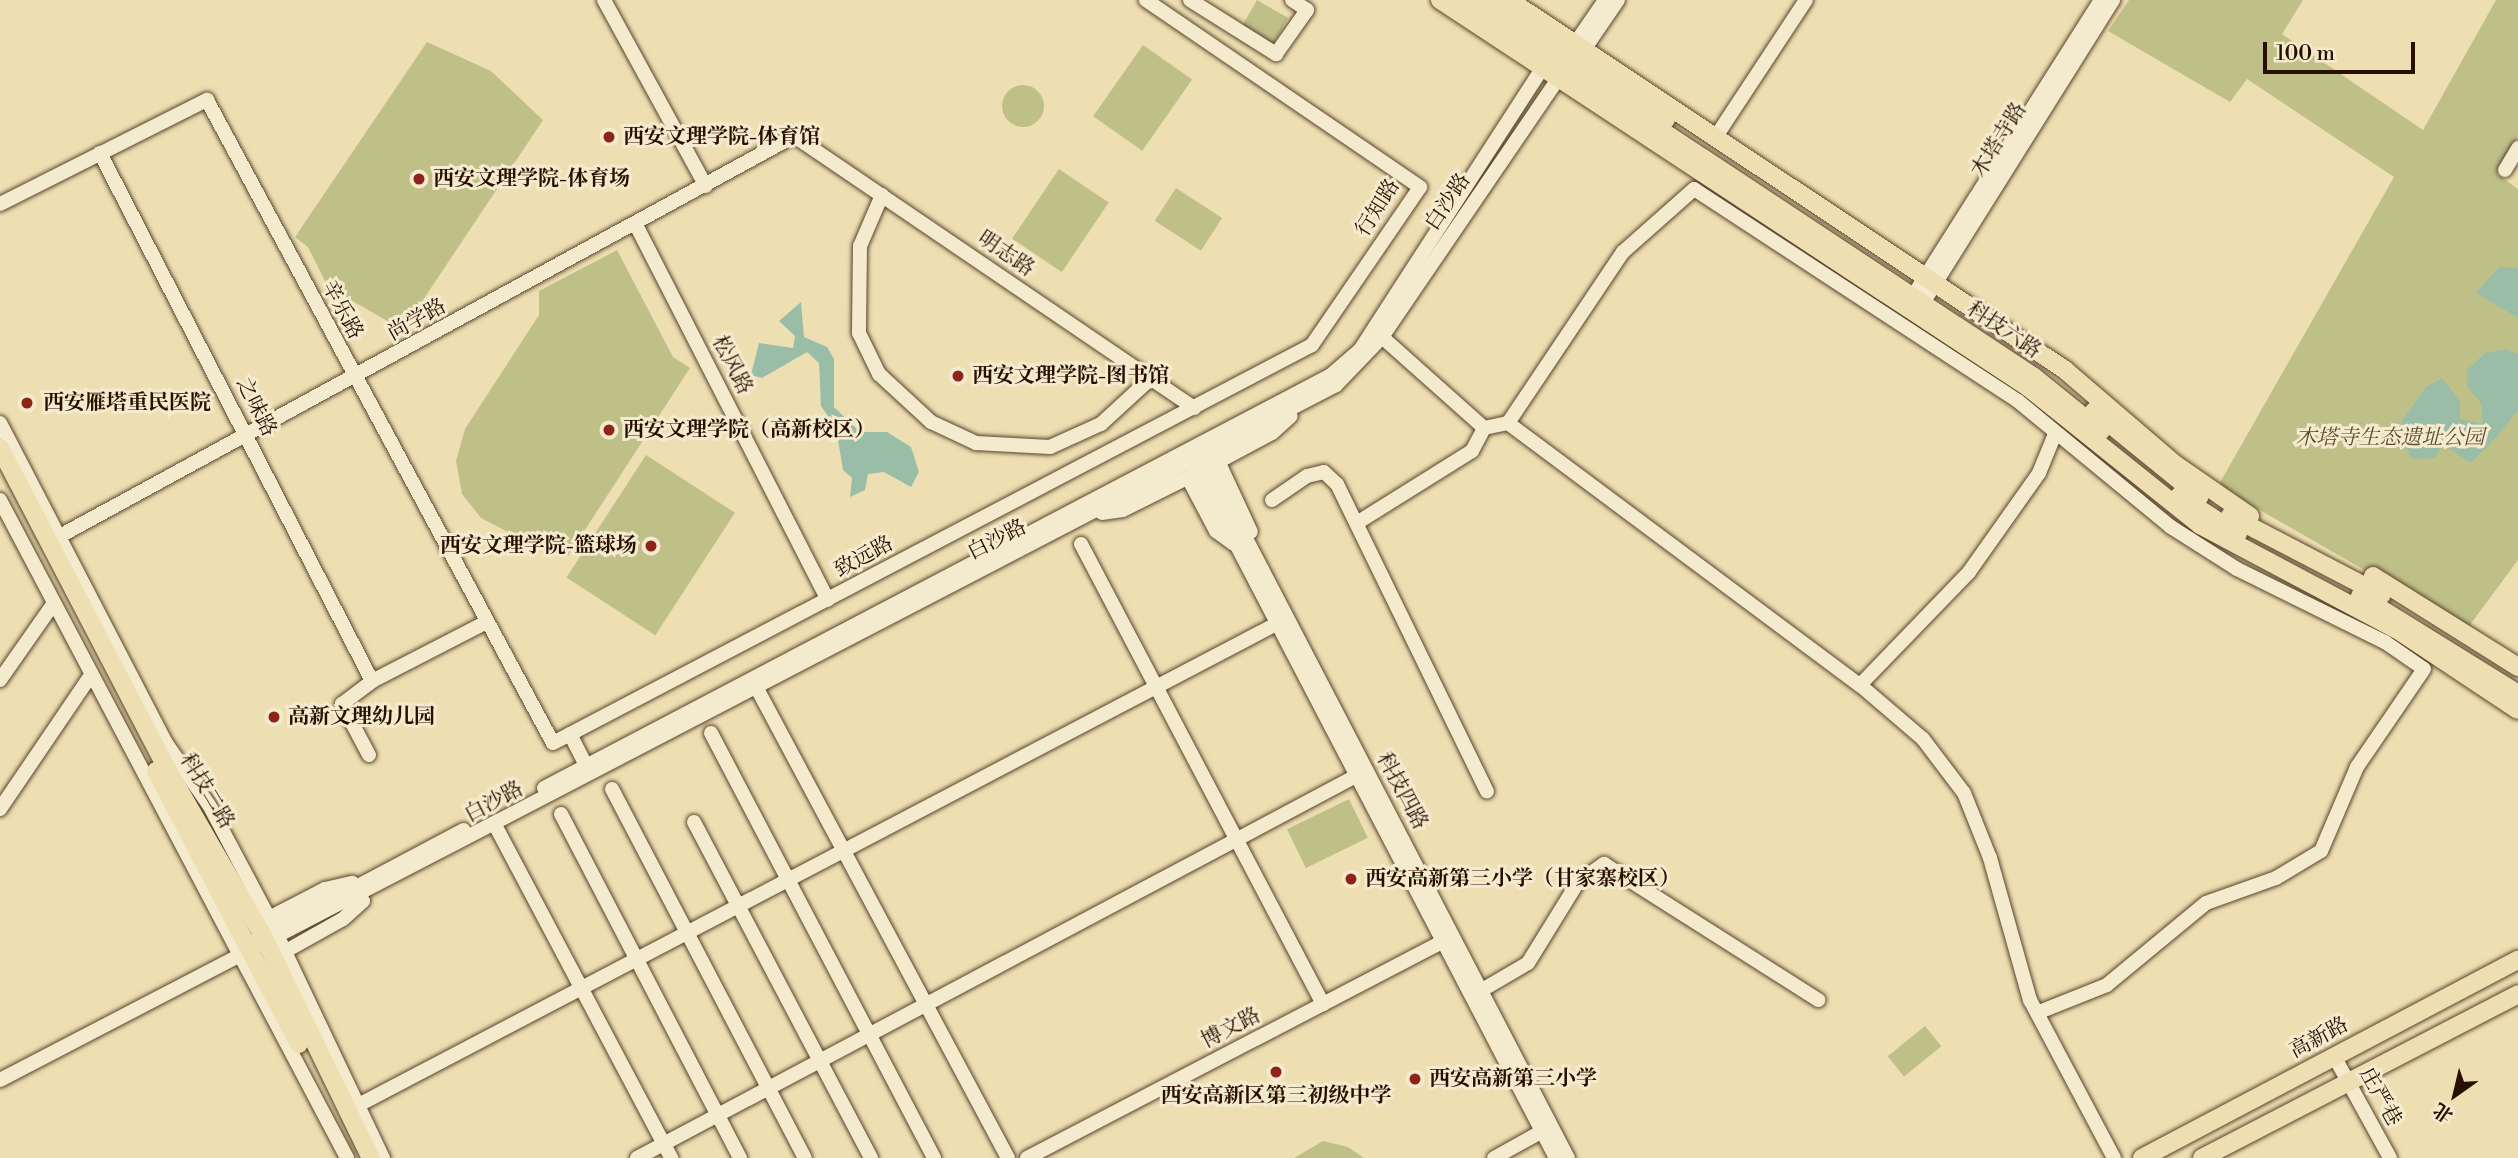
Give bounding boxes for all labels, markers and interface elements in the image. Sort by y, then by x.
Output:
scale bar [2266,28,2418,72]
text: 100 m [2276,41,2335,67]
street label: 木塔寺路 [1966,98,2032,182]
place label: 西安文理学院-体育馆 [623,124,820,150]
marker: 西安文理学院-体育馆 [601,129,617,145]
place label: 西安文理学院-体育场 [433,166,630,192]
street label: 白沙路 [1420,169,1476,235]
marker: 西安文理学院-体育场 [411,171,427,187]
street label: 行知路 [1351,175,1405,241]
street label: 明志路 [973,226,1039,282]
street label: 辛乐路 [316,276,368,344]
street label: 尚学路 [383,294,451,346]
street label: 科技六路 [1962,296,2046,364]
street label: 松风路 [706,331,758,399]
place label: 西安文理学院-图书馆 [972,363,1169,389]
marker: 西安文理学院-图书馆 [950,368,966,384]
street label: 之味路 [230,373,282,441]
place label: 西安雁塔重民医院 [43,390,211,416]
marker: 西安雁塔重民医院 [17,393,37,413]
place label: 西安文理学院（高新校区） [623,417,875,443]
marker: 西安文理学院（高新校区） [601,422,617,438]
park label: 木塔寺生态遗址公园 [2296,425,2484,451]
street label: 白沙路 [963,514,1031,566]
street label: 致远路 [830,531,898,583]
place label: 西安文理学院-篮球场 [440,533,637,559]
marker: 西安文理学院-篮球场 [643,538,659,554]
place label: 高新文理幼儿园 [288,704,435,730]
marker: 高新文理幼儿园 [266,709,282,725]
street label: 科技四路 [1371,748,1433,834]
street label: 科技二路 [175,749,239,833]
street label: 白沙路 [460,776,528,828]
place label: 西安高新第三小学（甘家寨校区） [1365,866,1680,892]
marker: 西安高新第三小学（甘家寨校区） [1343,871,1359,887]
street label: 博文路 [1197,1002,1265,1054]
street label: 高新路 [2285,1012,2353,1064]
north arrow [2420,1060,2490,1130]
street label: 庄严巷 [2354,1063,2406,1131]
marker: 西安高新区第三初级中学 [1268,1064,1284,1080]
place label: 西安高新第三小学 [1429,1066,1597,1092]
marker: 西安高新第三小学 [1407,1071,1423,1087]
place label: 西安高新区第三初级中学 [1161,1083,1391,1109]
text: 北 [2429,1097,2458,1128]

